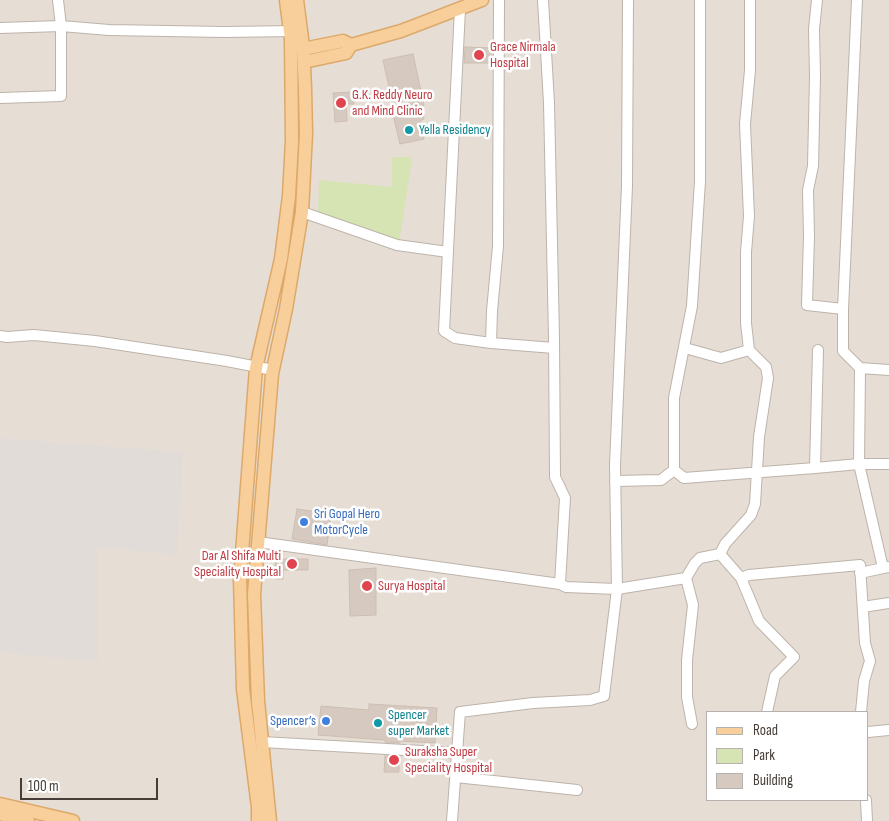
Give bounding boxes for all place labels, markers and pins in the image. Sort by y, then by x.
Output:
place label: Grace Nirmala Hospital [490,39,556,72]
marker: Grace Nirmala Hospital [472,48,486,62]
place label: G.K. Reddy Neuro and Mind Clinic [352,87,433,120]
marker: G.K. Reddy Neuro and Mind Clinic [334,96,348,110]
place label: Yella Residency [419,122,491,138]
marker: Yella Residency [403,124,415,136]
place label: Sri Gopal Hero MotorCycle [314,506,380,538]
marker: Sri Gopal Hero MotorCycle [298,516,310,528]
place label: Dar Al Shifa Multi Speciality Hospital [194,548,281,580]
marker: Dar Al Shifa Multi Speciality Hospital [285,557,299,571]
place label: Surya Hospital [378,578,445,594]
marker: Surya Hospital [360,579,374,593]
place label: Spencer super Market [388,707,449,740]
place label: Spencer’s [270,713,316,729]
marker: Spencer’s [320,715,332,727]
marker: Spencer super Market [372,717,384,729]
place label: Suraksha Super Speciality Hospital [405,744,492,776]
marker: Suraksha Super Speciality Hospital [387,753,401,767]

